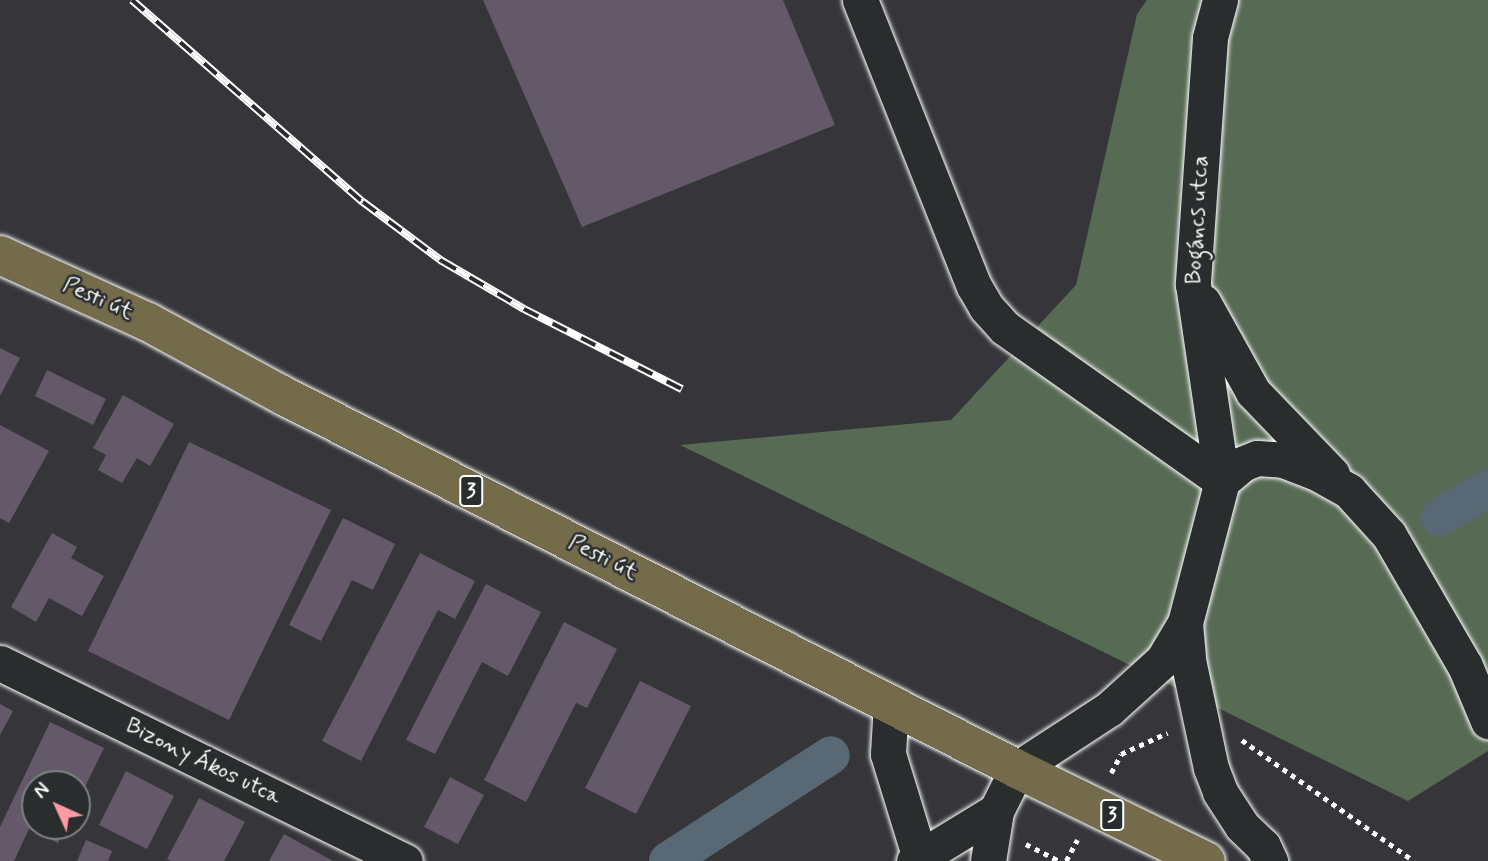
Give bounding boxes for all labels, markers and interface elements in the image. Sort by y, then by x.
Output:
street label: Bogáncs utca [1181,155,1215,285]
street label: Pesti út [58,271,138,327]
road number: 3 [459,474,483,508]
street label: Pesti út [564,529,642,587]
street label: Bizony Ákos utca [118,711,288,813]
north arrow [21,770,91,840]
text: N [29,778,56,805]
road number: 3 [1100,798,1124,832]

